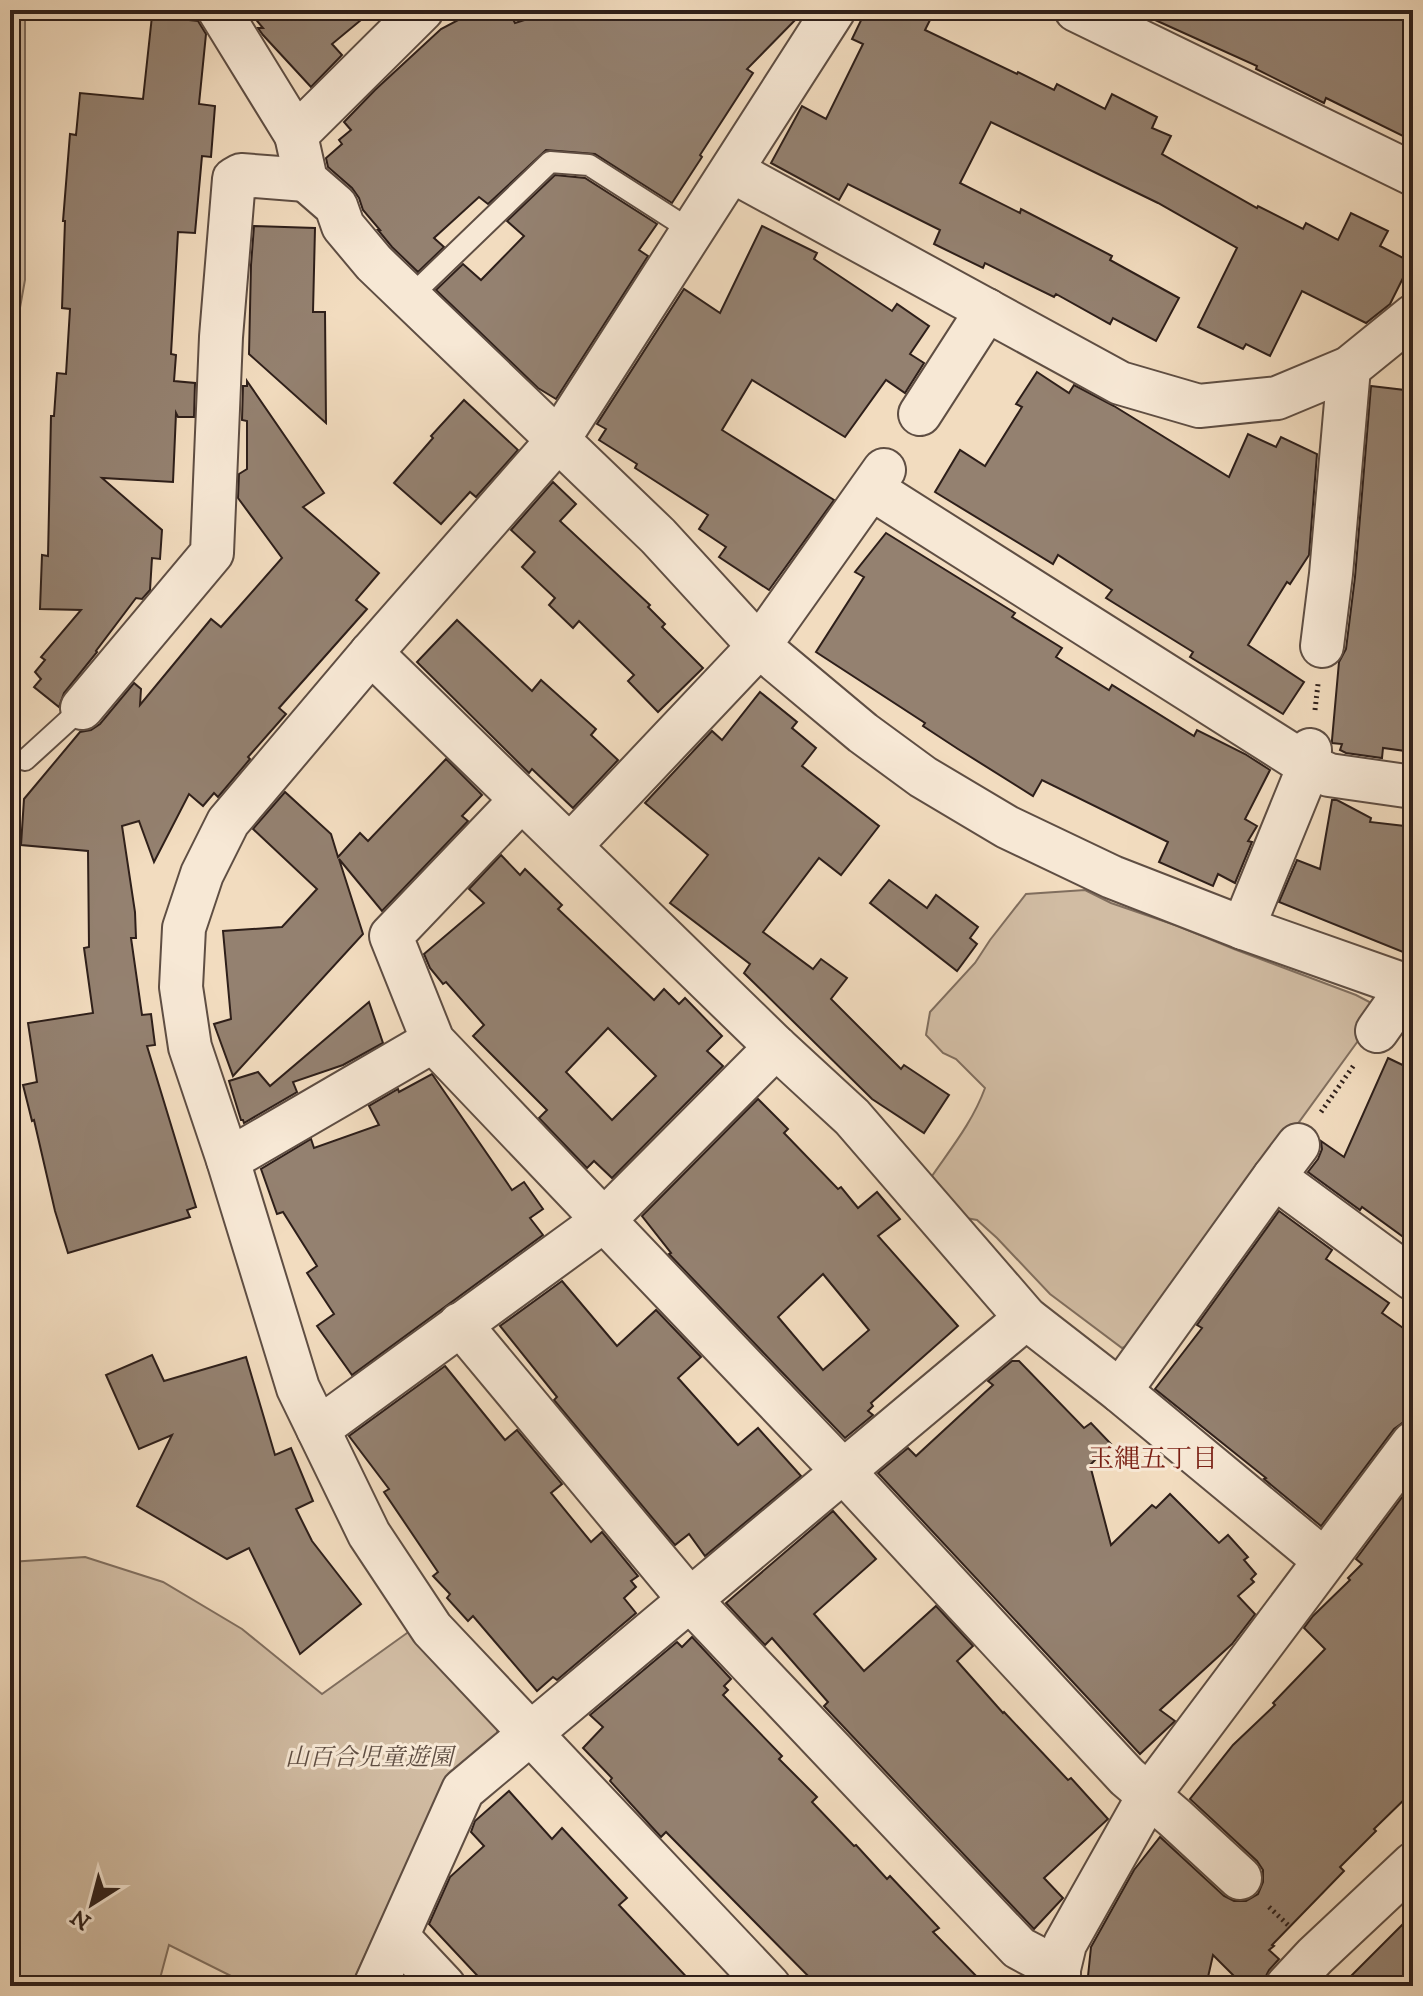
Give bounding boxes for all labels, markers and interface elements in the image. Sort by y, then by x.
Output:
district label: 玉縄五丁目 [1088,1443,1218,1476]
park label: 山百合児童遊園 [285,1743,457,1773]
north arrow [52,1864,132,1944]
text: N [66,1903,96,1935]

